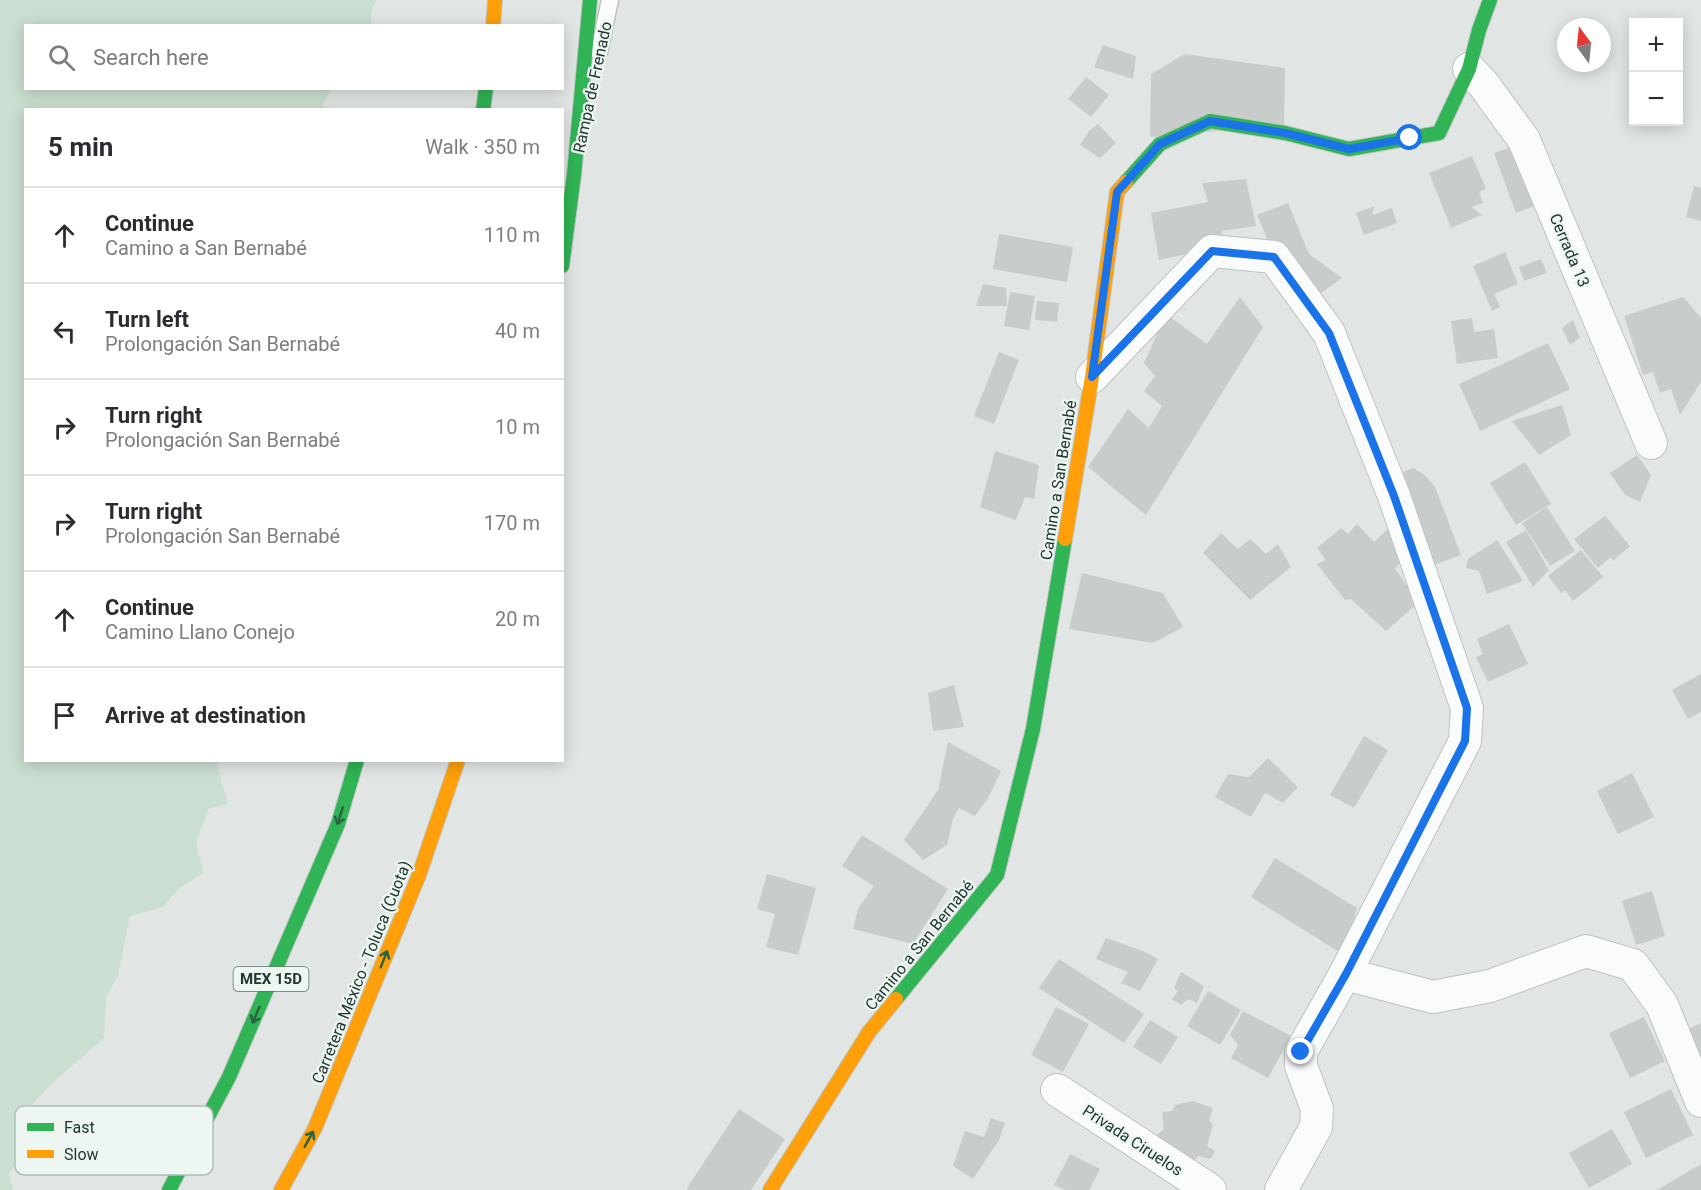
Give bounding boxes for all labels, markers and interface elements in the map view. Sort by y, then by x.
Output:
north arrow [1557,18,1611,72]
map controls [1629,18,1683,126]
button: + [1629,18,1683,72]
street label: Rampa de Frenado [569,20,616,155]
search box [24,24,564,90]
icon: search [45,41,78,74]
text: Search here [93,45,209,70]
button: − [1629,72,1683,126]
route start [1396,124,1422,150]
text: 5 min [48,132,113,162]
text: Walk · 350 m [425,135,540,159]
text: Continue [105,211,194,236]
street label: Cerrada 13 [1546,211,1593,290]
icon: ahead [48,219,81,252]
text: 110 m [484,223,540,247]
text: Camino a San Bernabé [105,236,307,260]
text: Turn left [105,307,189,332]
icon: left [48,315,81,348]
text: 40 m [495,319,540,343]
text: Prolongación San Bernabé [105,332,340,356]
street label: Camino a San Bernabé [1036,399,1081,561]
text: Turn right [105,403,202,428]
icon: right [48,411,81,444]
text: 10 m [495,415,540,439]
text: Prolongación San Bernabé [105,428,340,452]
text: Turn right [105,499,202,524]
icon: right [48,507,81,540]
text: 170 m [484,511,540,535]
text: Prolongación San Bernabé [105,524,340,548]
text: Continue [105,595,194,620]
icon: ahead [48,603,81,636]
text: 20 m [495,607,540,631]
text: Camino Llano Conejo [105,620,295,644]
icon: arrive [48,699,81,732]
text: Arrive at destination [105,703,306,728]
one-way arrow [334,806,345,825]
street label: Carretera México - Toluca (Cuota) [308,858,415,1086]
street label: Camino a San Bernabé [861,877,978,1014]
one-way arrow [379,950,390,969]
road number: MEX 15D [234,967,308,991]
one-way arrow [249,1006,261,1024]
route end [1287,1038,1313,1064]
street label: Privada Ciruelos [1079,1101,1186,1180]
legend [15,1106,213,1175]
text: Fast [64,1118,95,1137]
one-way arrow [304,1130,315,1148]
text: Slow [64,1145,99,1164]

